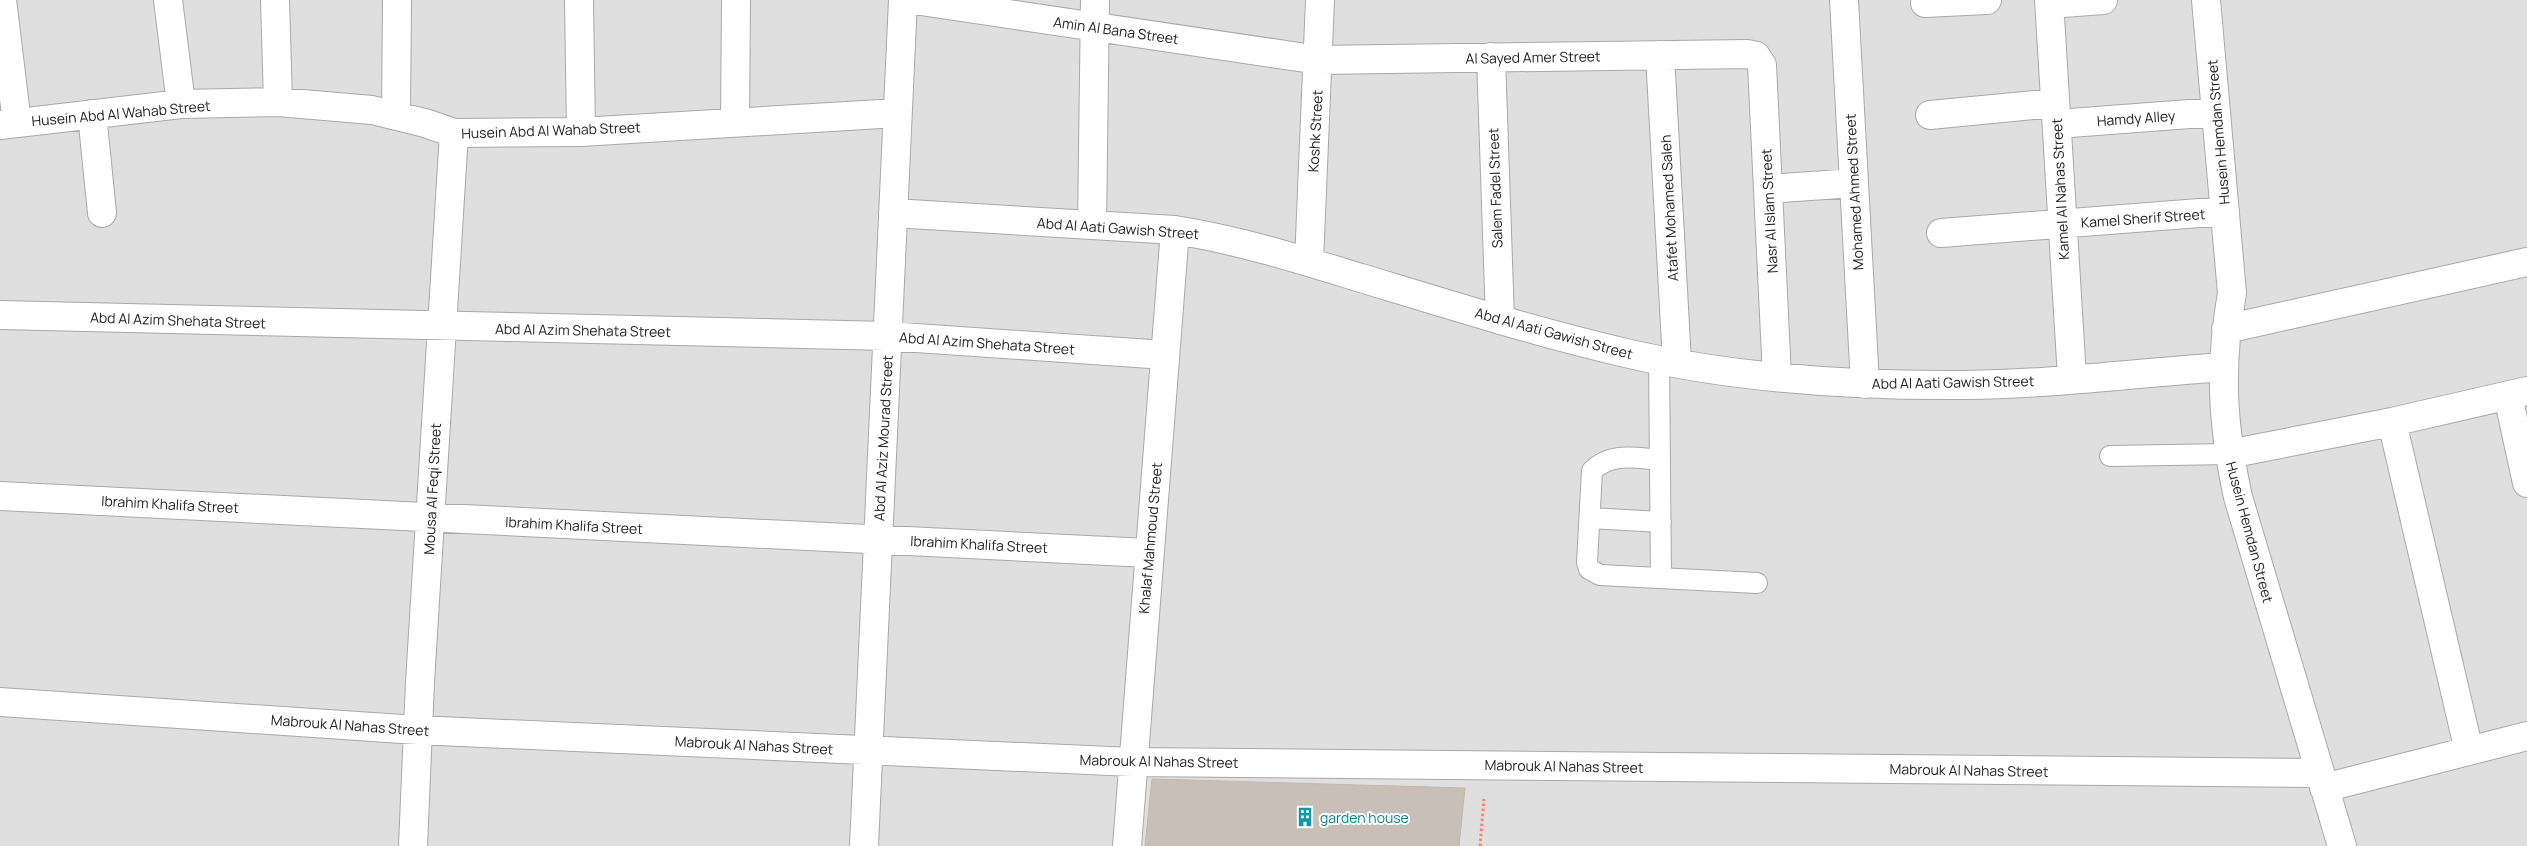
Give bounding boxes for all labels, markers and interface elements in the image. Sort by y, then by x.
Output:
street label: Amin Al Bana Street [1052,12,1180,48]
street label: Al Sayed Amer Street [1465,46,1601,68]
street label: Husein Hemdan Street [2202,58,2234,205]
street label: Koshk Street [1303,89,1327,173]
street label: Husein Abd Al Wahab Street [31,96,212,130]
street label: Hamdy Alley [2096,106,2176,130]
street label: Mohamed Ahmed Street [1840,113,1868,271]
street label: Husein Abd Al Wahab Street [461,117,641,143]
street label: Kamel Al Nahas Street [2047,117,2073,260]
street label: Salem Fadel Street [1483,127,1507,249]
street label: Atafet Mohamed Saleh [1656,134,1682,282]
street label: Nasr Al Islam Street [1756,148,1782,274]
street label: Kamel Sherif Street [2080,204,2206,232]
street label: Abd Al Aati Gawish Street [1036,213,1200,243]
street label: Abd Al Aati Gawish Street [1473,303,1635,363]
street label: Abd Al Azim Shehata Street [90,307,267,333]
street label: Abd Al Azim Shehata Street [495,319,672,341]
street label: Abd Al Azim Shehata Street [899,327,1076,359]
street label: Abd Al Aziz Mourad Street [869,354,897,521]
street label: Abd Al Aati Gawish Street [1872,371,2035,393]
street label: Mousa Al Feqi Street [419,422,445,555]
street label: Husein Hemdan Street [2222,459,2278,605]
street label: Khalaf Mahmoud Street [1134,461,1166,614]
street label: Ibrahim Khalifa Street [101,491,240,517]
street label: Ibrahim Khalifa Street [505,512,644,538]
street label: Ibrahim Khalifa Street [910,531,1049,557]
street label: Mabrouk Al Nahas Street [270,710,430,740]
street label: Mabrouk Al Nahas Street [674,731,834,759]
street label: Mabrouk Al Nahas Street [1079,750,1239,772]
street label: Mabrouk Al Nahas Street [1484,755,1644,777]
street label: Mabrouk Al Nahas Street [1889,759,2049,781]
building icon: garden house [1294,806,1316,828]
place label: garden house [1320,808,1409,827]

